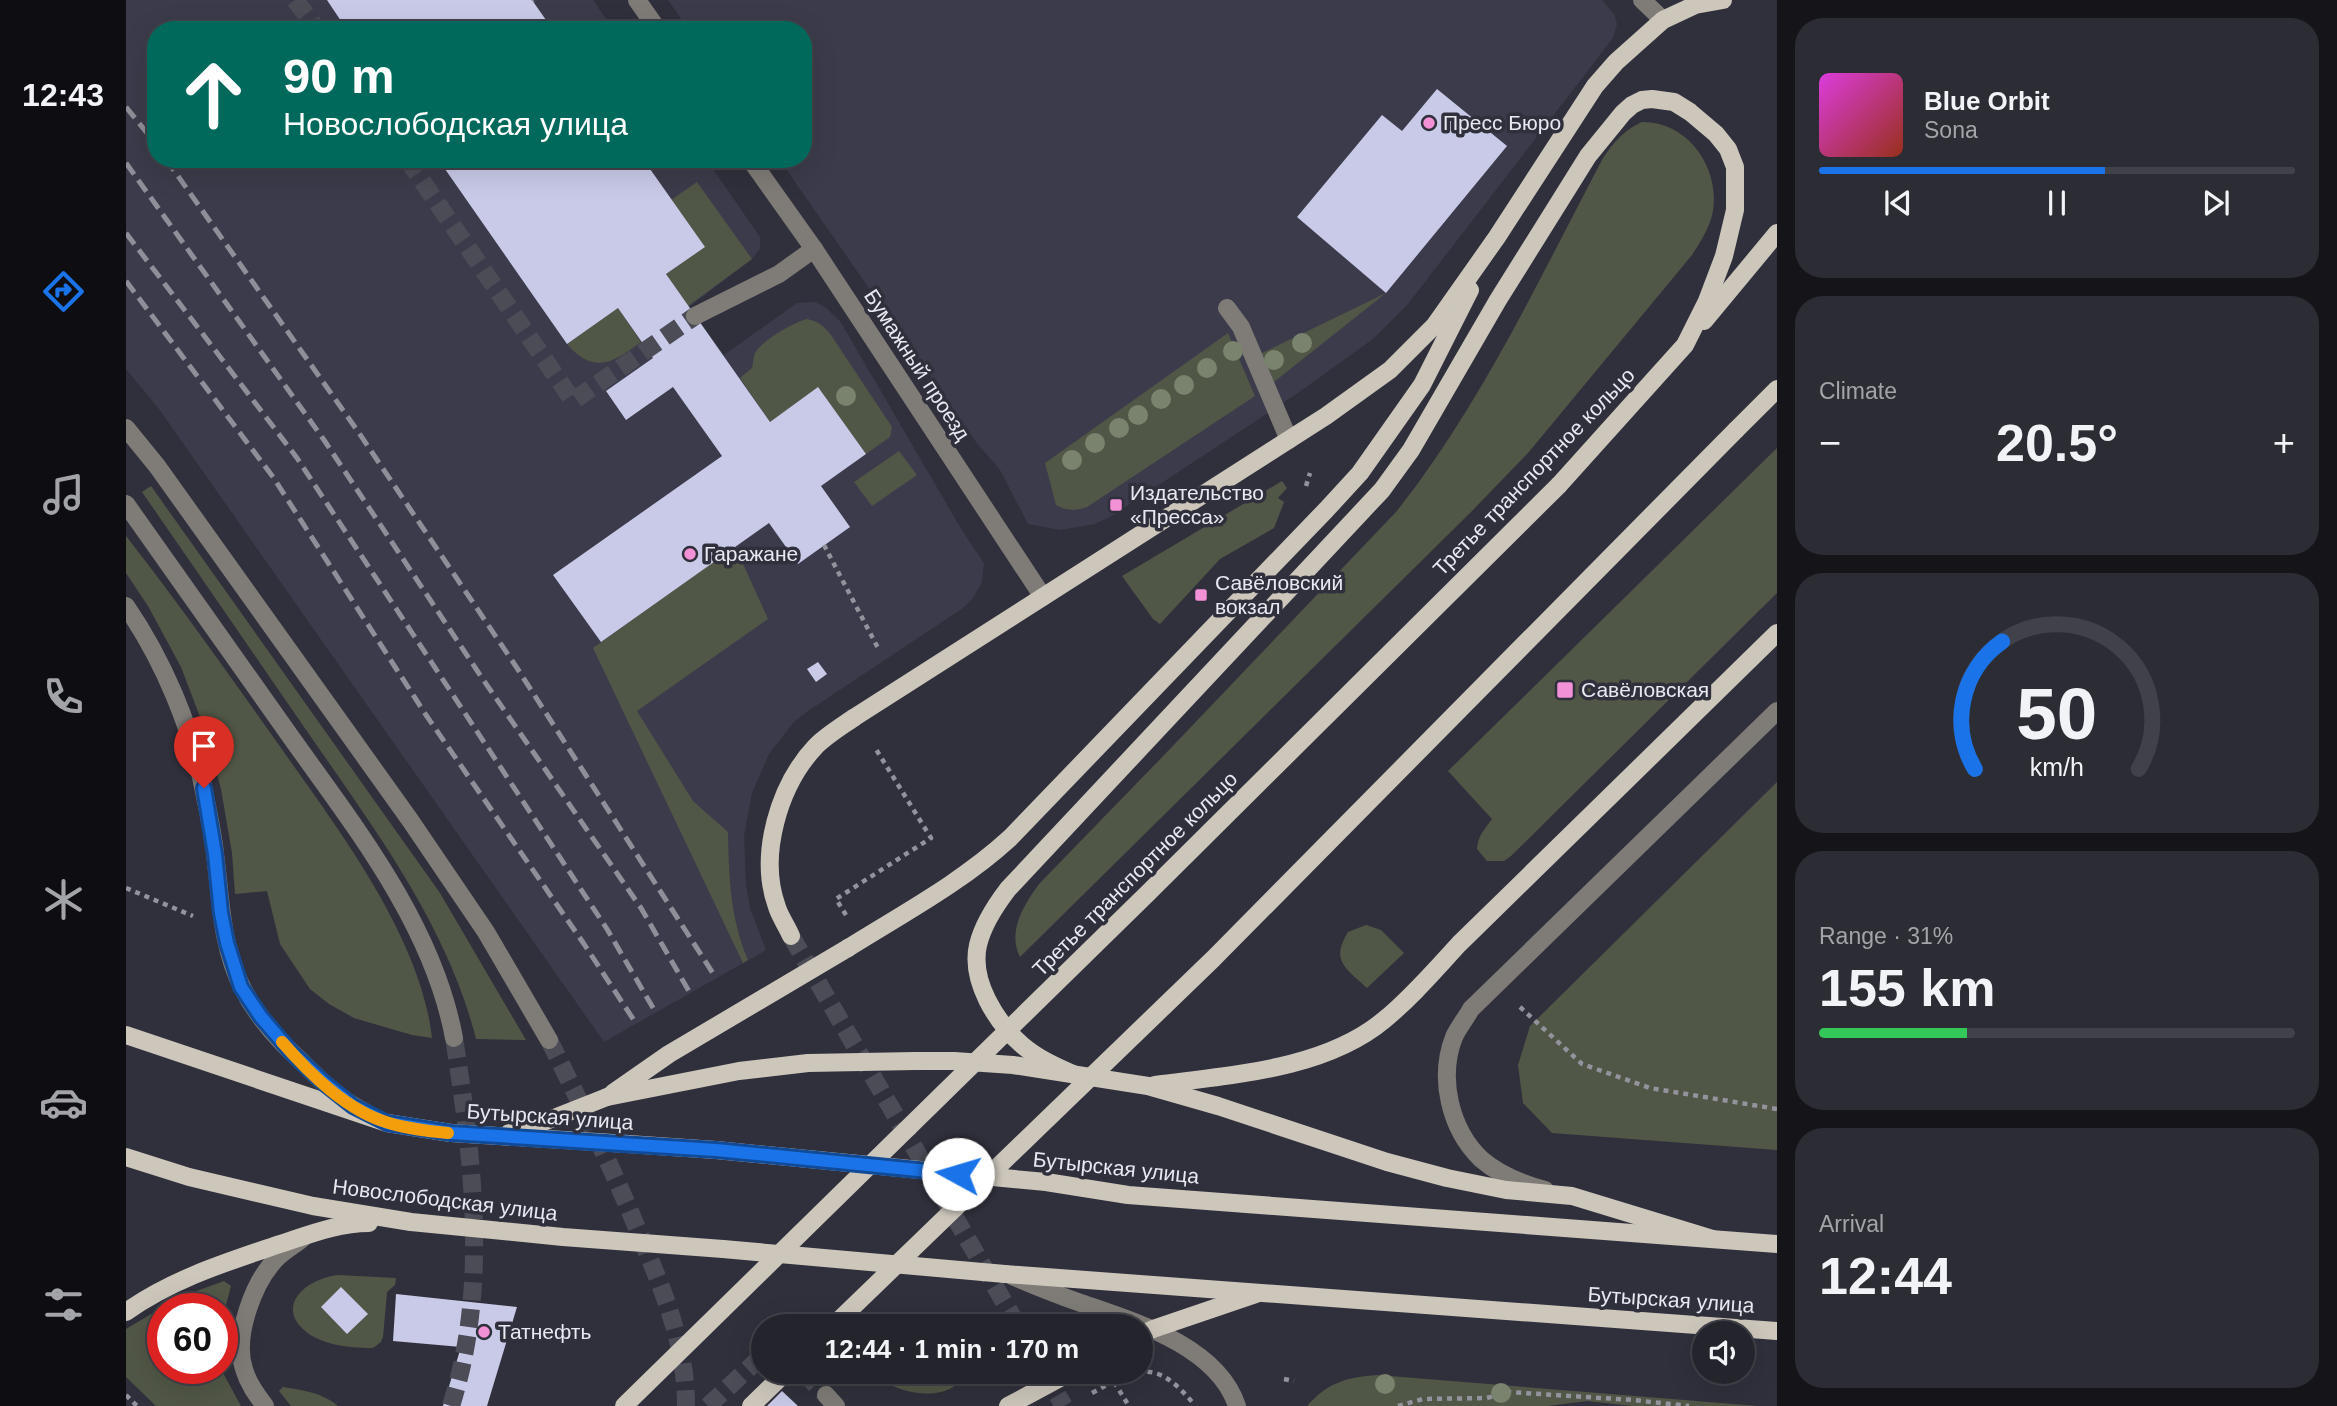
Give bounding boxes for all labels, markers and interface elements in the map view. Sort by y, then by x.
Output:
icon: ahead [168,49,259,140]
text: 90 m [283,49,395,103]
text: 12:43 [22,77,104,113]
text: Blue Orbit [1924,86,2050,116]
text: Новослободская улица [283,106,628,142]
place label: Пресс Бюро [1443,111,1561,134]
marker: Пресс Бюро [1421,115,1437,131]
text: Sona [1924,117,1978,143]
icon: previous [1879,184,1917,222]
icon: pause [2038,184,2076,222]
icon: next [2197,184,2235,222]
icon: directions [39,267,88,316]
street label: Бумажный проезд [860,285,975,445]
street label: Третье транспортное кольцо [1428,363,1639,580]
text: Climate [1819,378,1897,404]
text: 20.5° [1996,414,2118,472]
text: − [1819,422,1841,464]
text: + [2273,422,2295,464]
icon: music [39,470,88,519]
place label: Издательство «Пресса» [1130,481,1264,528]
marker: Издательство «Пресса» [1108,497,1124,513]
place label: Гаражане [704,542,798,565]
marker: Гаражане [682,546,698,562]
place label: Савёловский вокзал [1215,571,1343,618]
marker: Савёловский вокзал [1193,587,1209,603]
icon: phone [39,672,88,721]
text: 50 [2017,673,2097,754]
place label: Савёловская [1581,678,1709,701]
marker: Савёловская [1555,680,1575,700]
pin [174,716,234,788]
icon: arrive [185,727,223,765]
text: km/h [2030,753,2084,781]
street label: Третье транспортное кольцо [1028,767,1242,981]
icon: climate [39,875,88,924]
text: Range · 31% [1819,923,1953,949]
text: 155 km [1819,959,1995,1017]
icon: car [39,1078,88,1127]
street label: Бутырская улица [466,1099,634,1134]
position arrow [921,1137,995,1211]
street label: Бутырская улица [1032,1147,1201,1188]
street label: Новослободская улица [331,1174,559,1225]
text: Arrival [1819,1211,1884,1237]
text: 12:44 [1819,1247,1952,1305]
icon: filters [39,1280,88,1329]
street label: Бутырская улица [1587,1282,1755,1317]
speed limit sign: 60 [147,1293,238,1384]
place label: Татнефть [498,1320,591,1343]
map controls [1692,1321,1755,1384]
button: sound [1692,1321,1755,1384]
marker: Татнефть [476,1324,492,1340]
text: 12:44 · 1 min · 170 m [825,1334,1079,1364]

